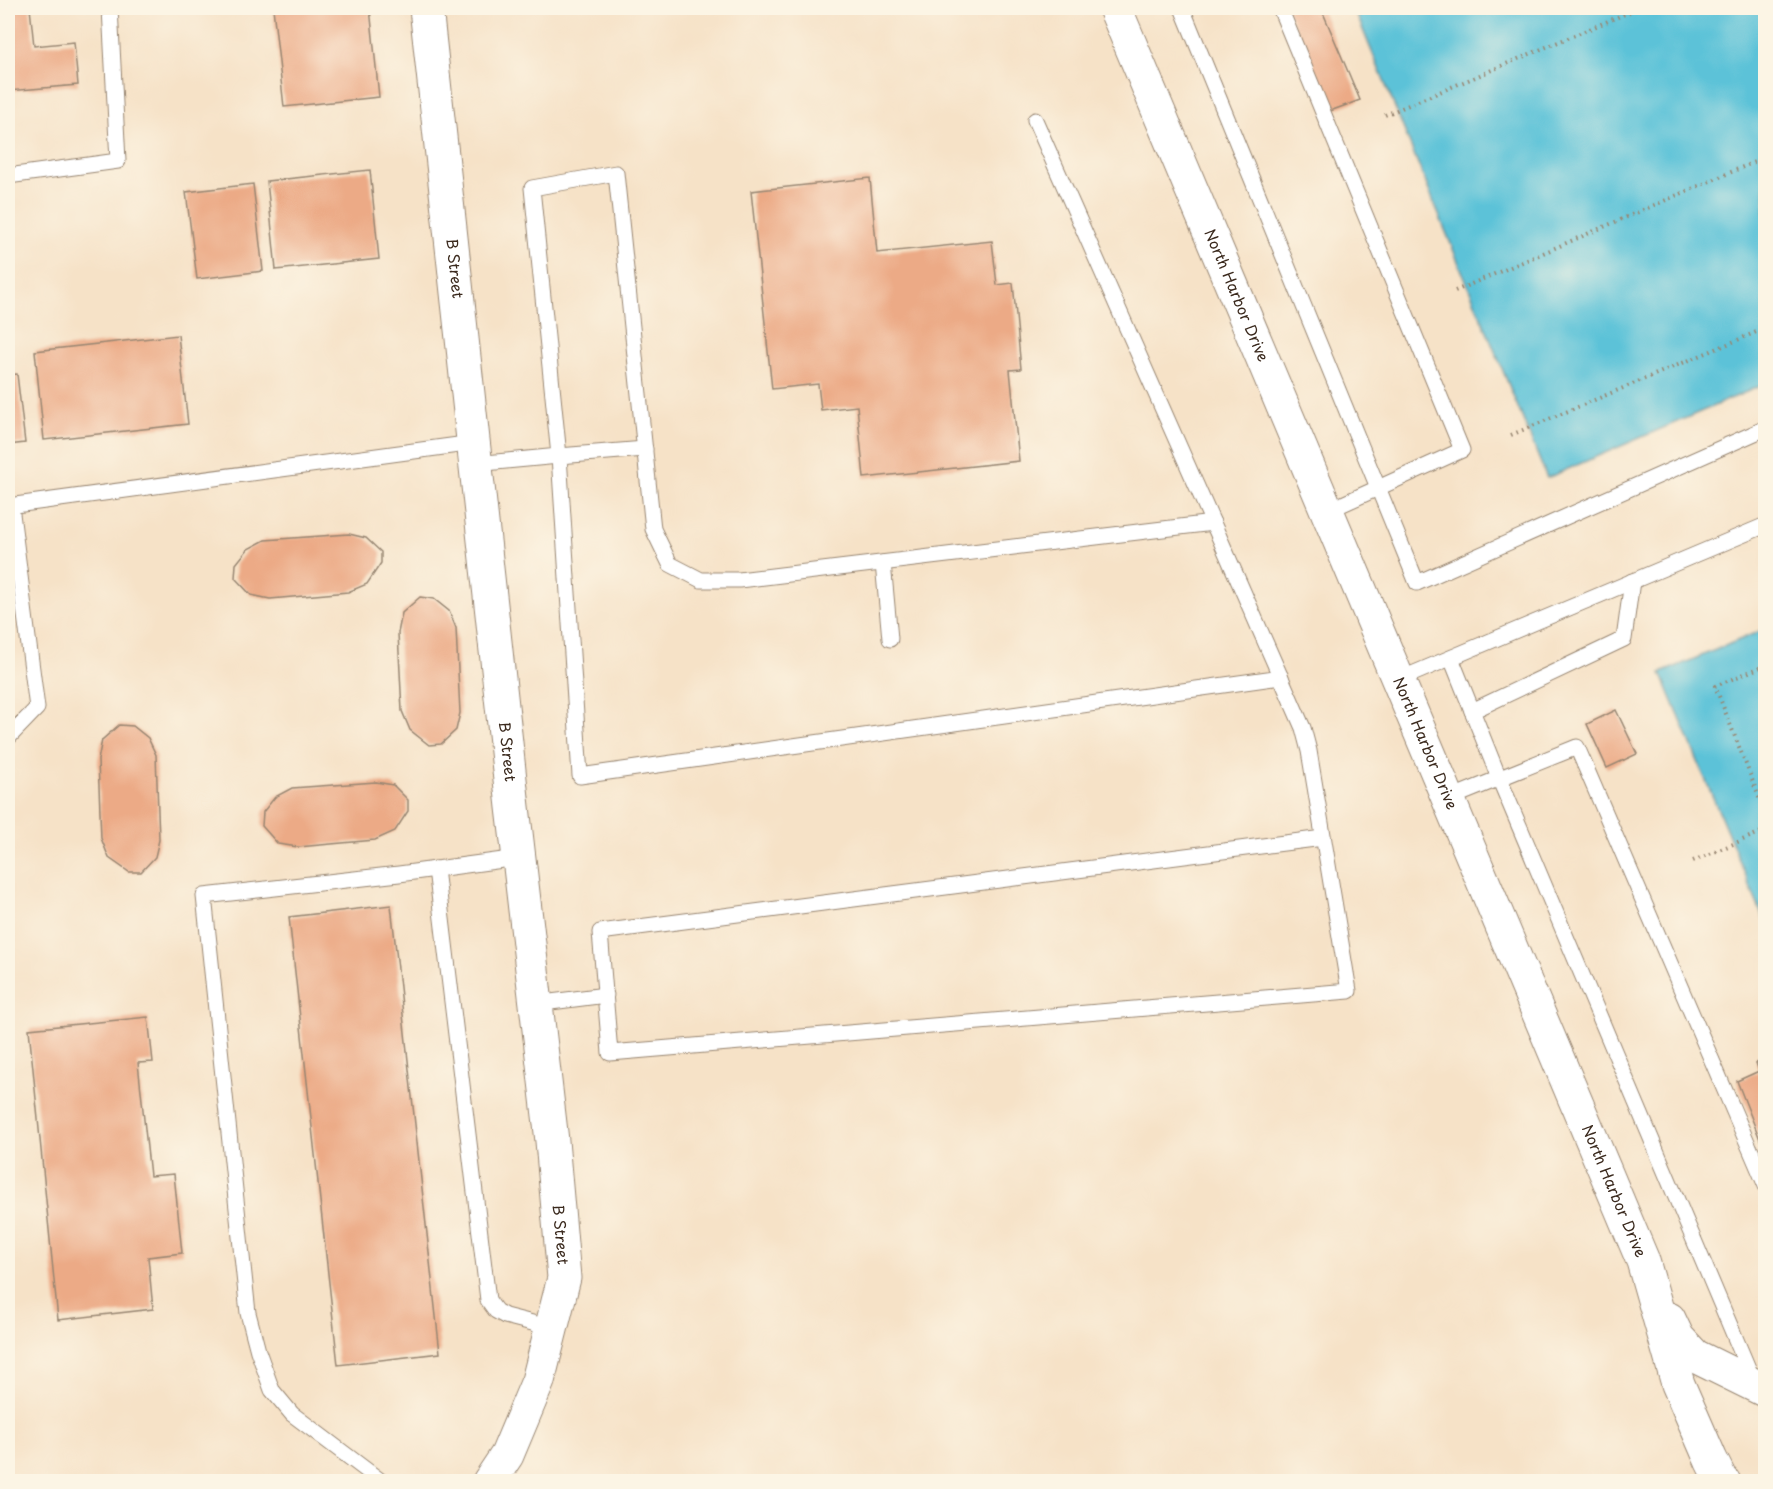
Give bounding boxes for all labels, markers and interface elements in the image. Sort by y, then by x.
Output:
street label: North Harbor Drive [1199,225,1276,365]
street label: B Street [441,237,471,299]
street label: North Harbor Drive [1388,673,1464,813]
street label: B Street [494,720,523,783]
street label: North Harbor Drive [1577,1121,1653,1261]
street label: B Street [548,1204,576,1266]

